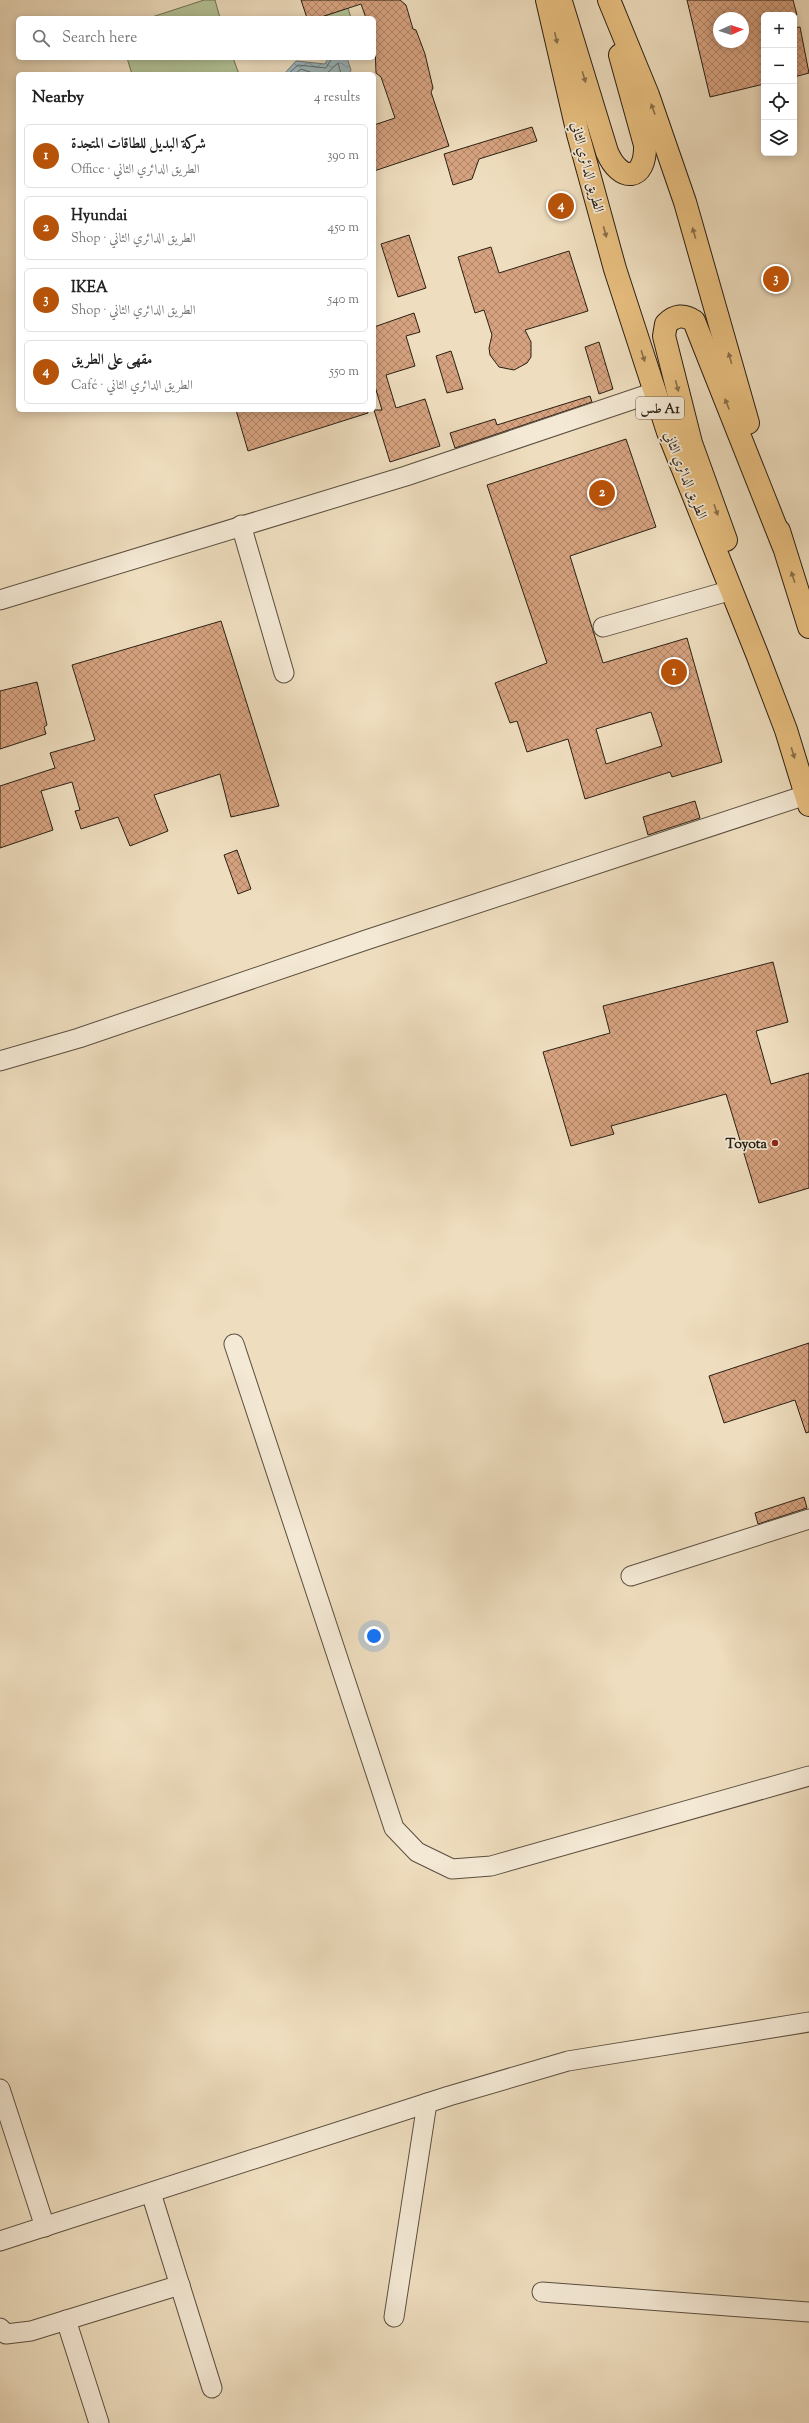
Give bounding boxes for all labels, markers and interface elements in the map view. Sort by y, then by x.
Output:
north arrow [713,12,749,48]
map controls [761,12,797,156]
button: + [761,12,797,48]
search box [16,16,376,60]
icon: search [30,27,52,49]
text: Search here [62,28,137,49]
one-way arrow [553,32,559,44]
button: − [761,48,797,84]
one-way arrow [581,72,587,84]
button: locate [761,84,797,120]
text: Nearby [32,86,84,110]
text: 4 results [314,89,360,107]
one-way arrow [650,103,656,115]
street label: الطريق الدائري الثاني [564,120,608,215]
button: layers [761,120,797,156]
text: شركة البديل للطاقات المتجدة [71,134,206,155]
text: 1 [44,147,48,165]
text: 390 m [327,147,359,165]
text: Office · الطريق الدائري الثاني [71,161,200,179]
pin: 4 [548,191,574,221]
text: Hyundai [71,206,127,227]
text: 2 [43,219,49,237]
text: 450 m [328,219,359,237]
one-way arrow [602,226,608,238]
one-way arrow [691,227,697,239]
text: Shop · الطريق الدائري الثاني [71,230,196,248]
pin: 3 [763,264,789,294]
text: IKEA [71,278,108,299]
text: 3 [43,291,49,309]
text: 540 m [328,291,359,309]
text: Shop · الطريق الدائري الثاني [71,302,196,320]
text: مقهى على الطريق [71,350,152,371]
one-way arrow [641,350,647,362]
one-way arrow [726,352,732,364]
text: 4 [43,363,49,381]
text: 550 m [330,363,359,381]
text: Café · الطريق الدائري الثاني [71,377,193,395]
one-way arrow [674,380,680,392]
road number: طس A1 [636,397,684,419]
one-way arrow [724,398,730,410]
street label: الطريق الدائري الثاني [657,429,711,523]
pin: 2 [589,478,615,508]
one-way arrow [713,504,719,516]
one-way arrow [790,570,796,582]
pin: 1 [661,657,687,687]
one-way arrow [790,747,796,759]
place label: Toyota [726,1135,768,1155]
marker: Toyota [770,1138,780,1148]
your location [364,1626,384,1646]

